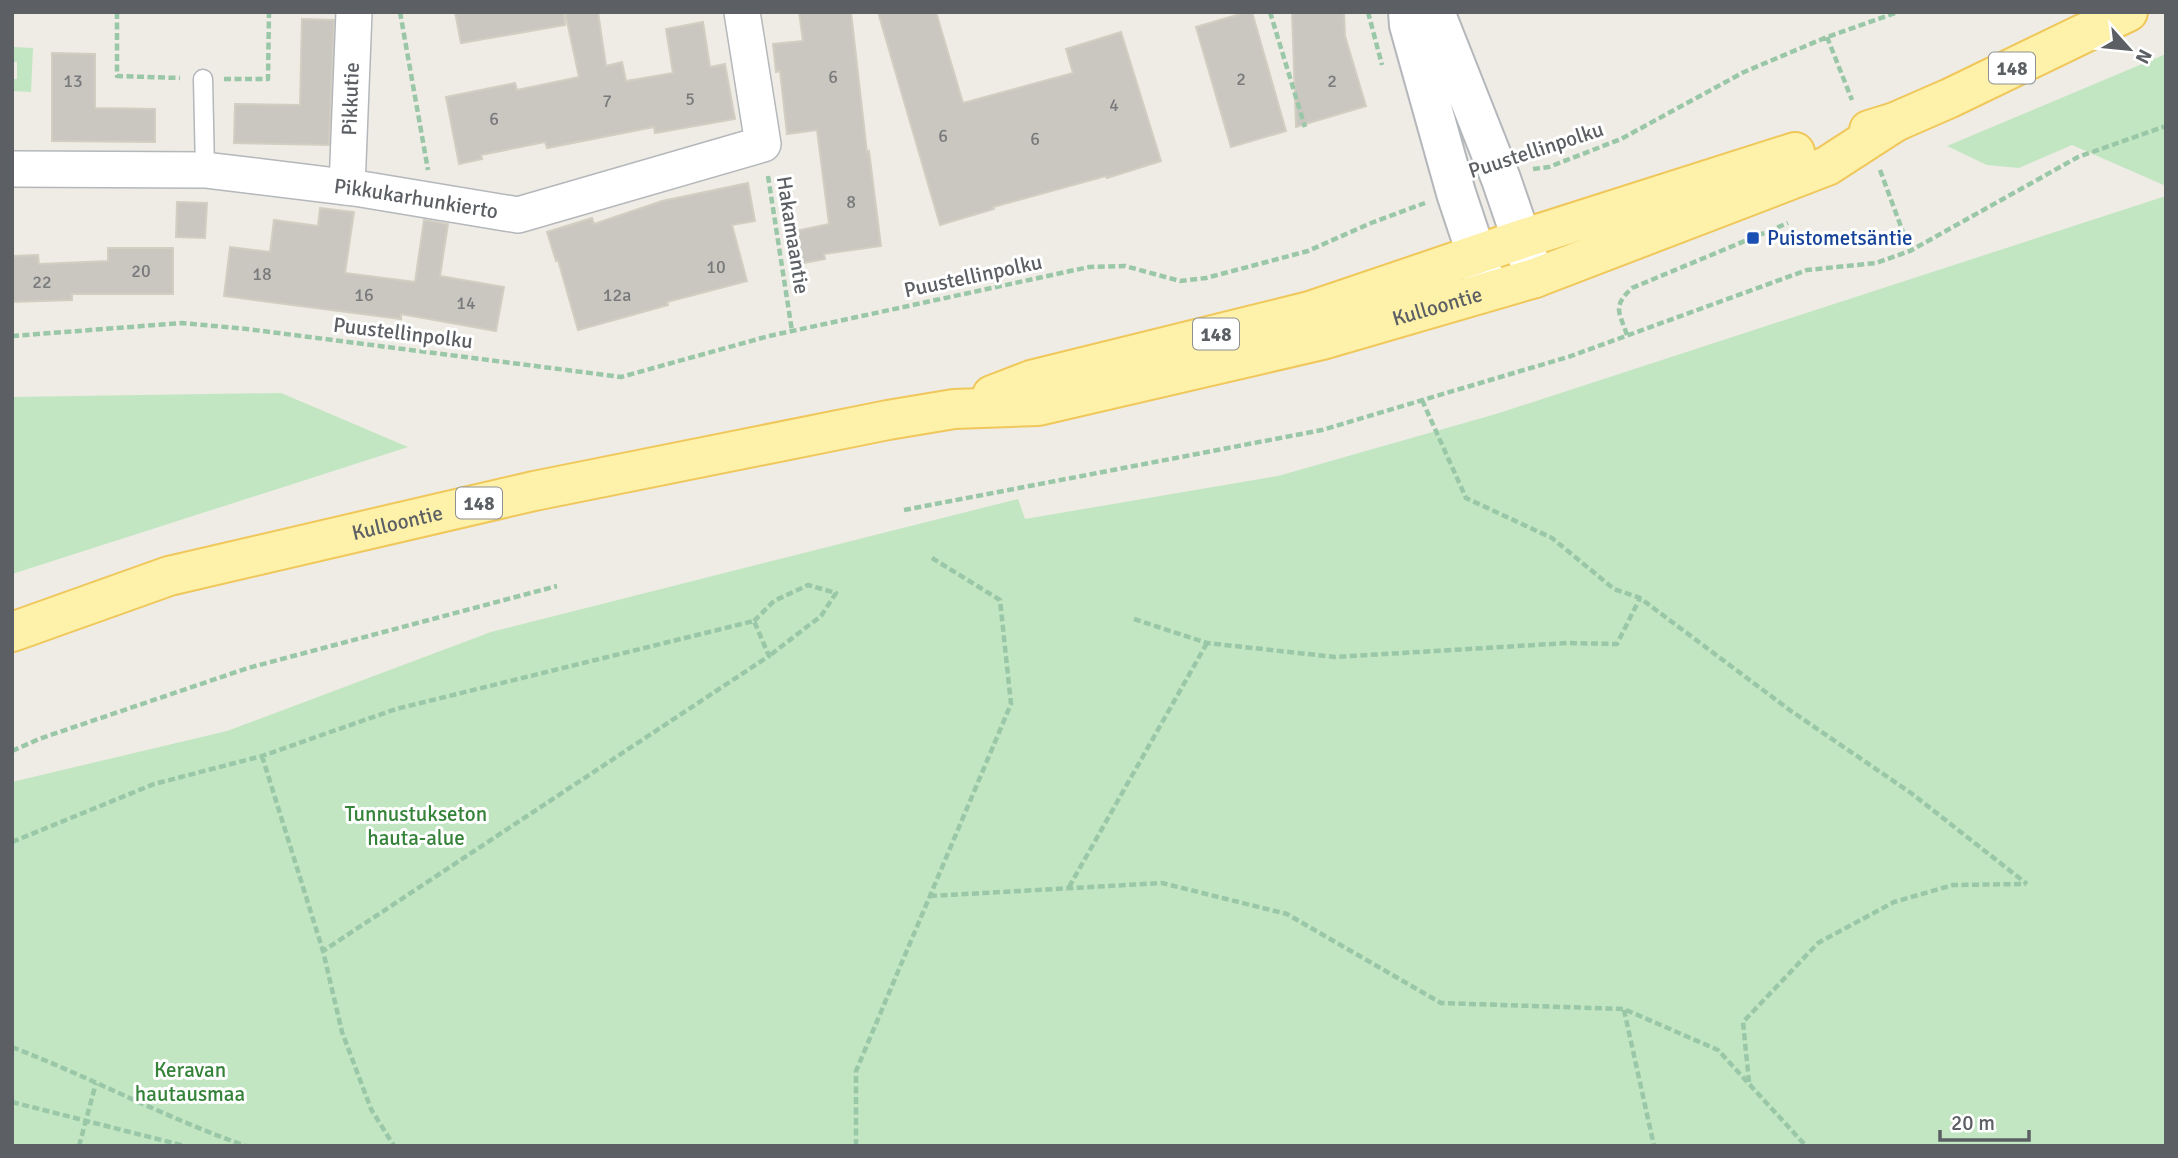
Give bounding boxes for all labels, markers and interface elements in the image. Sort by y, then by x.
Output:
north arrow [2094,14,2164,84]
text: N [2130,45,2157,68]
road number: 148 [1989,52,2035,83]
street label: Pikkutie [336,62,365,136]
house number: 6 [828,66,838,88]
house number: 2 [1236,68,1246,90]
house number: 13 [63,70,83,92]
house number: 2 [1327,70,1337,92]
house number: 5 [685,88,695,110]
house number: 7 [602,90,612,112]
house number: 4 [1109,94,1119,116]
house number: 6 [489,108,499,130]
street label: Puustellinpolku [1465,116,1607,184]
house number: 6 [938,125,948,147]
house number: 6 [1030,128,1040,150]
street label: Pikkukarhunkierto [332,173,500,225]
street label: Hakamaantie [771,174,815,296]
house number: 8 [846,191,856,213]
place label: Puistometsäntie [1767,225,1913,251]
marker: Puistometsäntie [1745,230,1761,246]
street label: Puustellinpolku [902,249,1044,303]
house number: 10 [706,256,726,278]
house number: 20 [131,260,151,282]
house number: 18 [252,263,272,285]
house number: 22 [32,271,52,293]
street label: Kulloontie [1389,281,1485,332]
house number: 16 [354,284,374,306]
house number: 12a [603,284,631,306]
house number: 14 [456,292,476,314]
street label: Puustellinpolku [332,312,474,354]
road number: 148 [1193,318,1239,350]
road number: 148 [456,488,502,518]
street label: Kulloontie [349,500,445,546]
park label: Tunnustukseton hauta-alue [345,801,487,851]
park label: Keravan hautausmaa [135,1057,245,1107]
scale bar [1940,1098,2029,1142]
text: 20 m [1951,1110,1995,1136]

